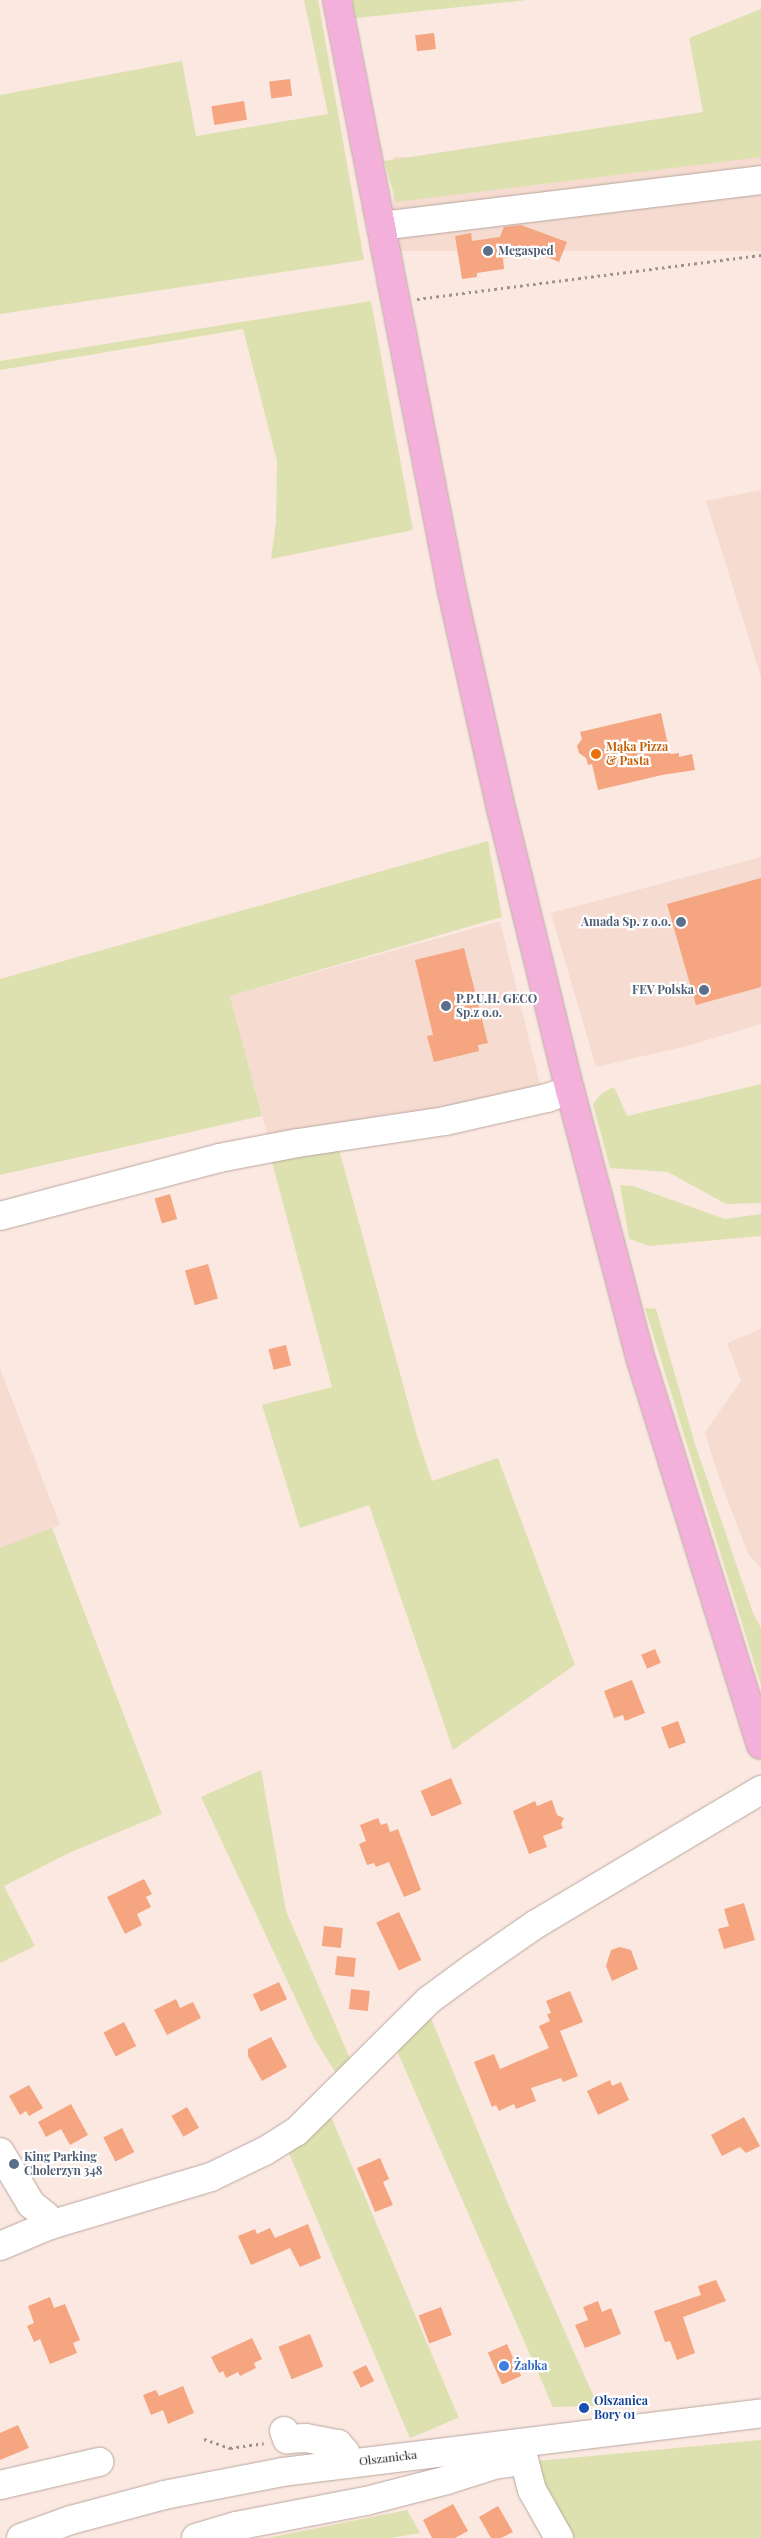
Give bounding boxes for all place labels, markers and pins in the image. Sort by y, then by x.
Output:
place label: Megasped [498,244,554,258]
marker: Megasped [482,245,494,257]
place label: Mąka Pizza & Pasta [606,740,668,768]
marker: Mąka Pizza & Pasta [590,748,602,760]
place label: Amada Sp. z o.o. [581,915,671,929]
marker: Amada Sp. z o.o. [675,916,687,928]
place label: FEV Polska [632,983,694,997]
marker: FEV Polska [698,984,710,996]
place label: P.P.U.H. GECO Sp.z o.o. [456,992,537,1020]
marker: P.P.U.H. GECO Sp.z o.o. [440,1000,452,1012]
place label: King Parking Cholerzyn 348 [24,2150,103,2178]
marker: King Parking Cholerzyn 348 [8,2158,20,2170]
place label: Żabka [514,2359,548,2373]
marker: Żabka [498,2360,510,2372]
place label: Olszanica Bory 01 [594,2394,648,2422]
marker: Olszanica Bory 01 [578,2402,590,2414]

